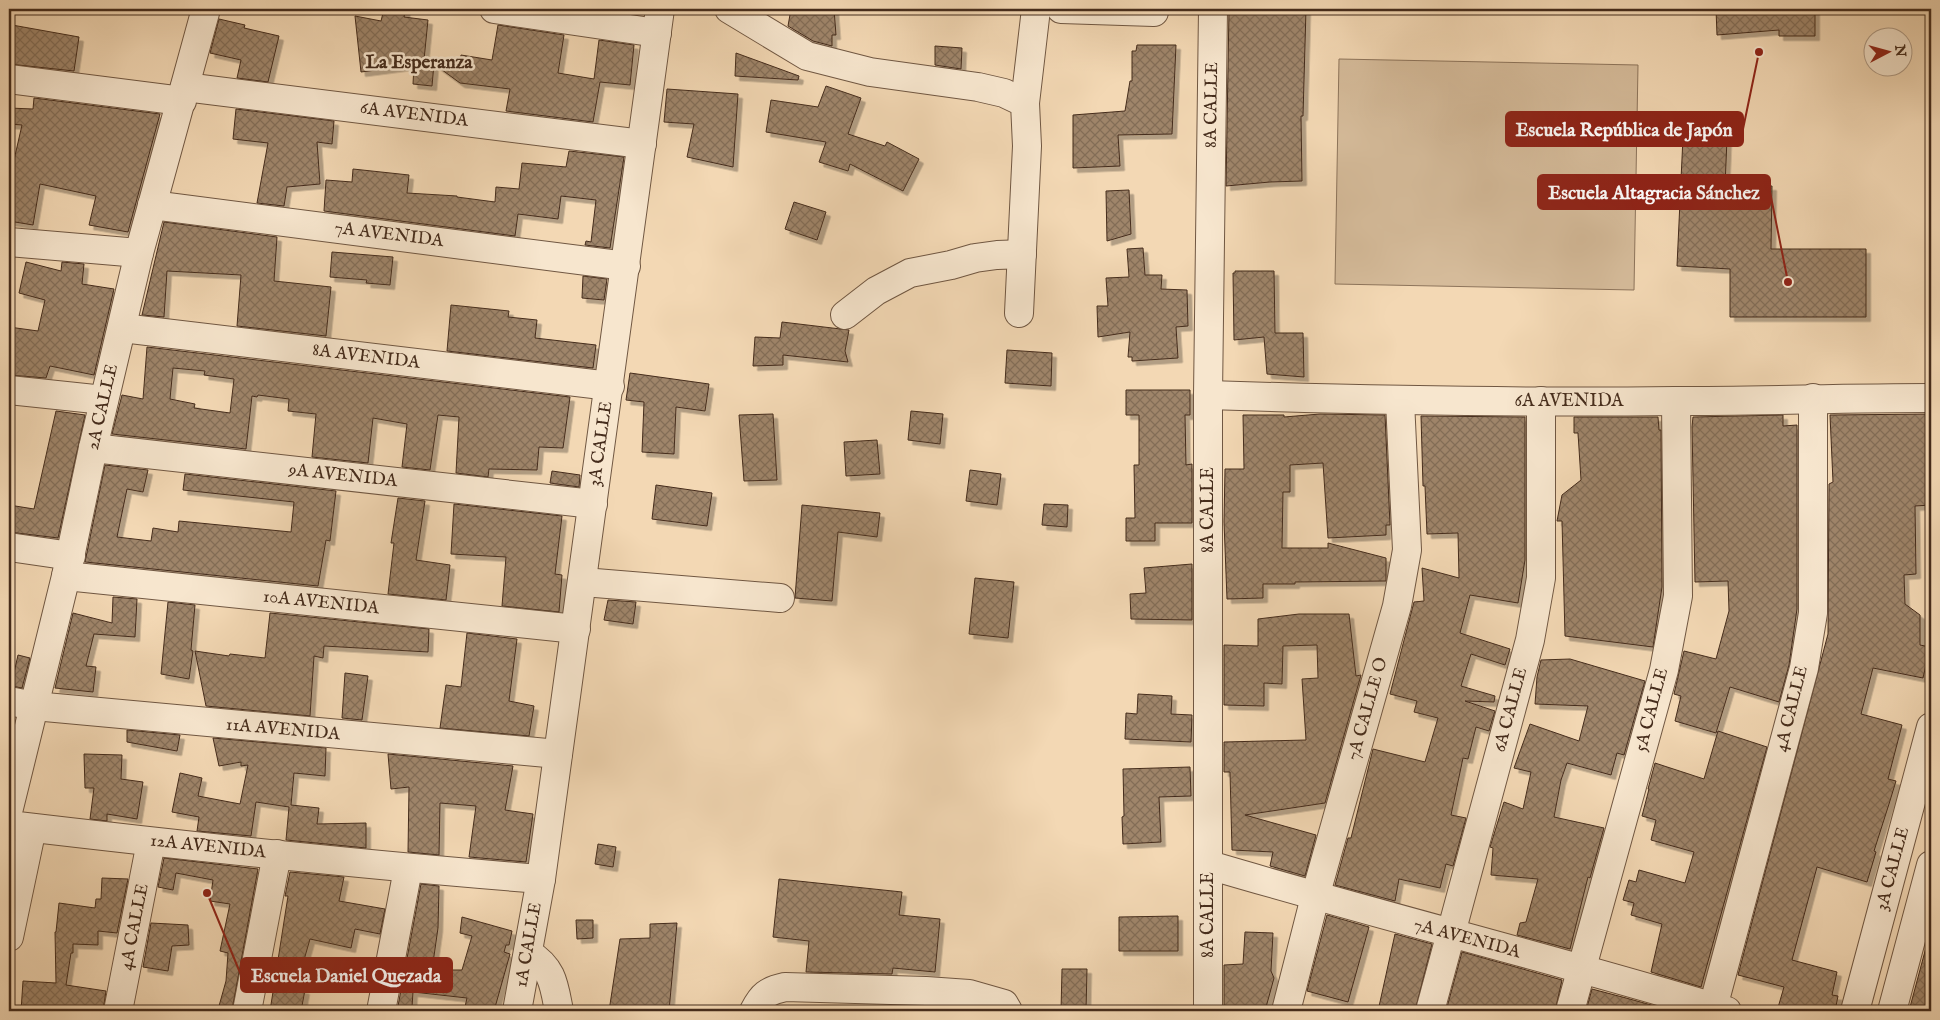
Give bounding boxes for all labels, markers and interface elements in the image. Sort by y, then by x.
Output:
north arrow [1862,28,1912,78]
text: N [1890,43,1910,58]
district label: La Esperanza [365,51,473,75]
street label: 8A CALLE [1200,62,1224,148]
street label: 6A AVENIDA [359,97,470,133]
callout: Escuela República de Japón [1506,112,1743,146]
text: Escuela República de Japón [1515,119,1733,143]
callout: Escuela Altagracia Sánchez [1538,175,1770,209]
text: Escuela Altagracia Sánchez [1548,182,1760,206]
street label: 7A AVENIDA [333,217,446,253]
street label: 8A AVENIDA [311,339,422,375]
street label: 2A CALLE [82,362,124,452]
street label: 6A AVENIDA [1515,390,1624,413]
street label: 3A CALLE [584,400,618,488]
street label: 9A AVENIDA [287,459,399,493]
street label: 8A CALLE [1197,467,1220,553]
street label: 10A AVENIDA [262,585,381,621]
street label: 7A CALLE O [1342,655,1394,763]
street label: 4A CALLE [1770,664,1814,754]
street label: 6A CALLE [1489,665,1533,755]
street label: 5A CALLE [1630,666,1674,754]
street label: 11A AVENIDA [225,714,342,747]
street label: 3A CALLE [1871,825,1915,913]
street label: 12A AVENIDA [149,829,268,865]
street label: 8A CALLE [1197,872,1220,958]
street label: 4A CALLE [115,882,155,972]
street label: 1A CALLE [510,901,548,989]
street label: 7A AVENIDA [1411,914,1524,965]
callout: Escuela Daniel Quezada [241,958,452,992]
text: Escuela Daniel Quezada [251,965,442,989]

